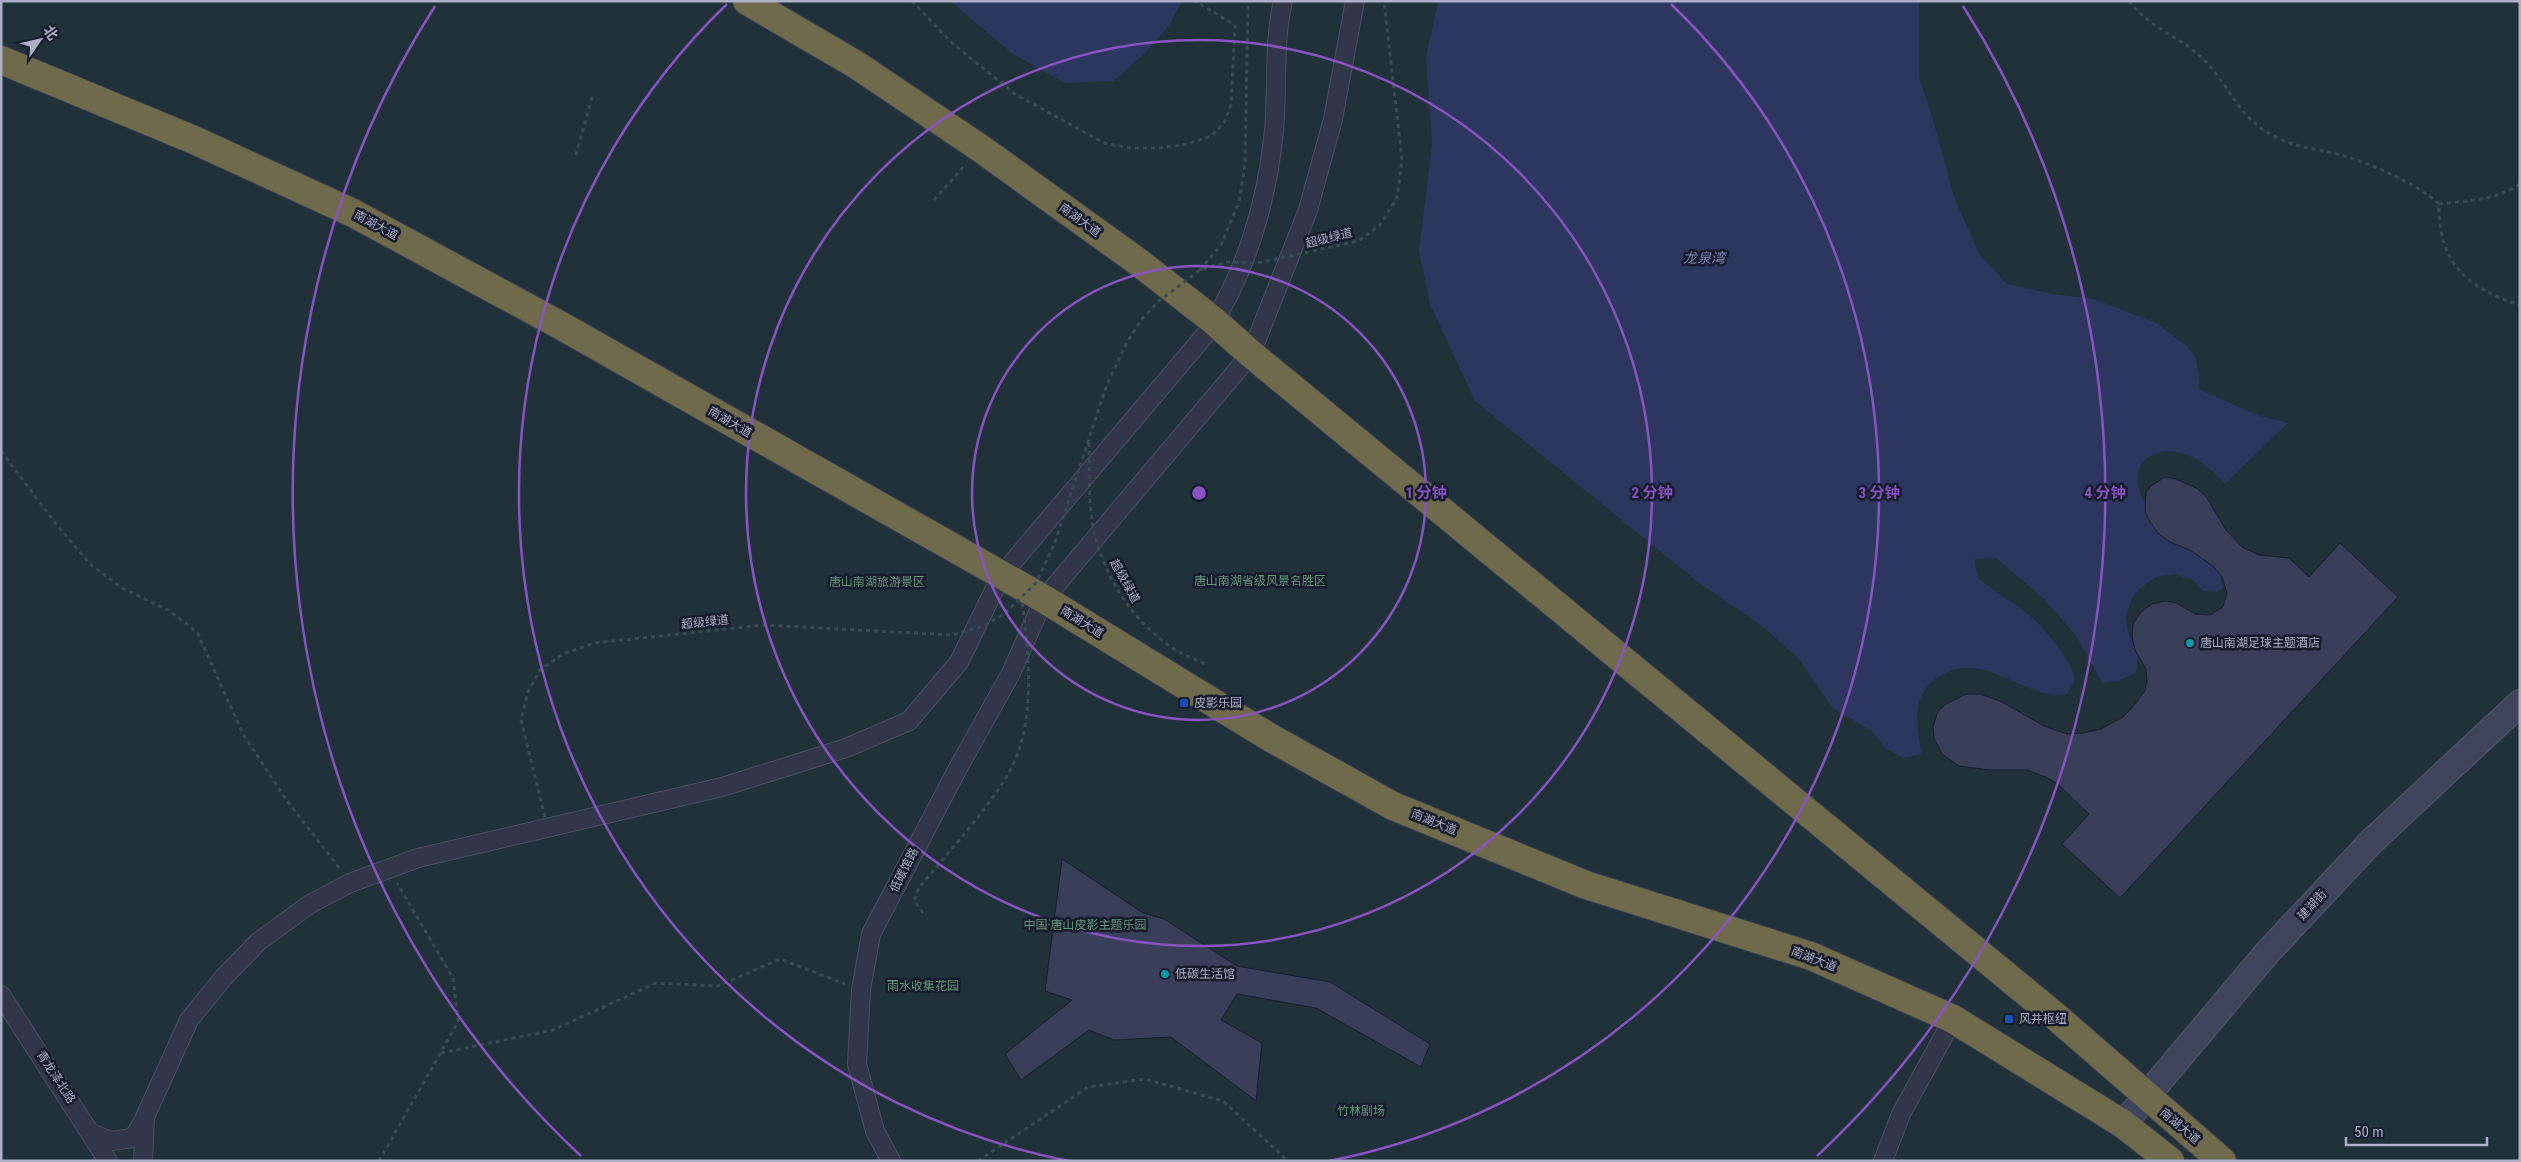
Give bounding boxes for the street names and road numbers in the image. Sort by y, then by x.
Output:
street label: 南湖大道 [1056,200,1104,240]
street label: 南湖大道 [352,208,400,242]
street label: 超级绿道 [1304,225,1354,251]
street label: 南湖大道 [706,404,754,440]
street label: 超级绿道 [1107,557,1143,605]
street label: 南湖大道 [1058,603,1106,641]
street label: 超级绿道 [680,613,730,631]
street label: 南湖大道 [1409,807,1459,837]
street label: 低碳馆路 [887,845,921,895]
street label: 建湖街 [2295,887,2329,923]
street label: 南湖大道 [1789,944,1839,974]
street label: 青龙泽北路 [34,1048,78,1106]
street label: 南湖大道 [2157,1105,2203,1147]

